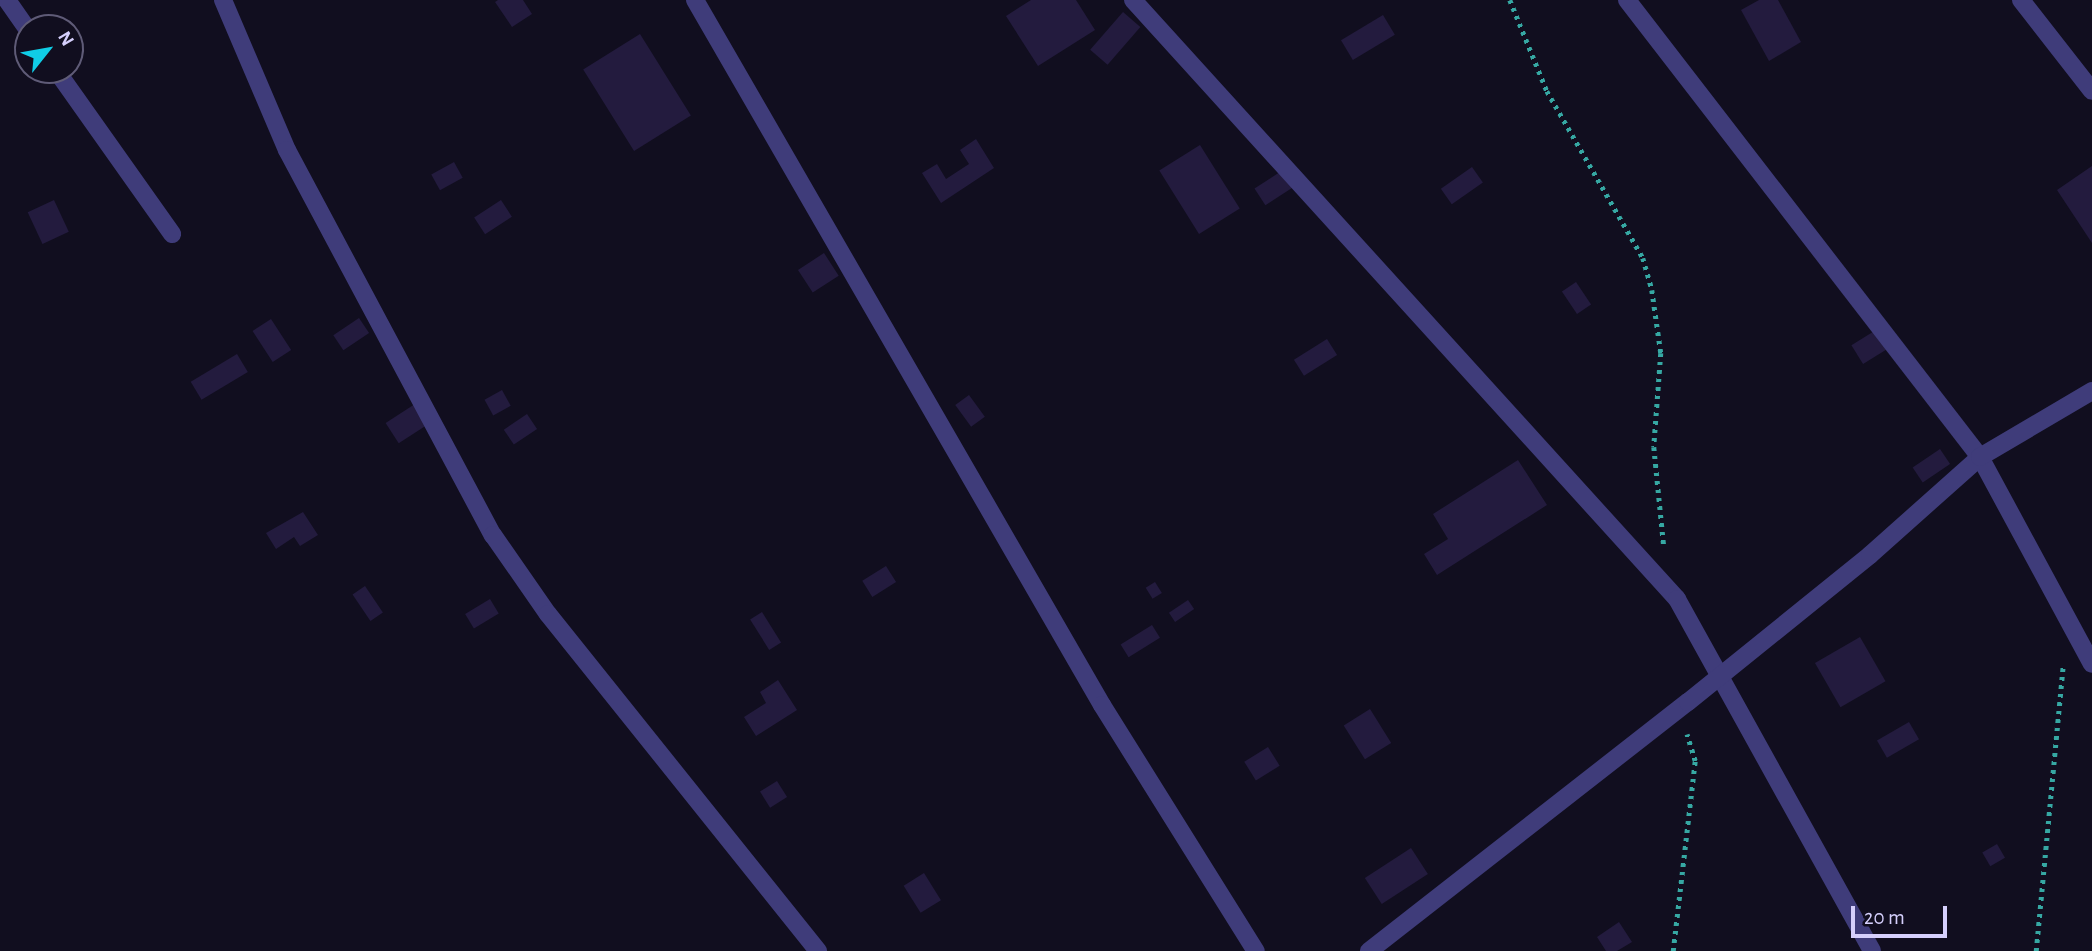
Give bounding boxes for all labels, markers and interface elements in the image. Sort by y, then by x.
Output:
north arrow [14,14,84,84]
text: N [54,28,77,50]
scale bar [1854,892,1950,936]
text: 20 m [1864,907,1905,928]

